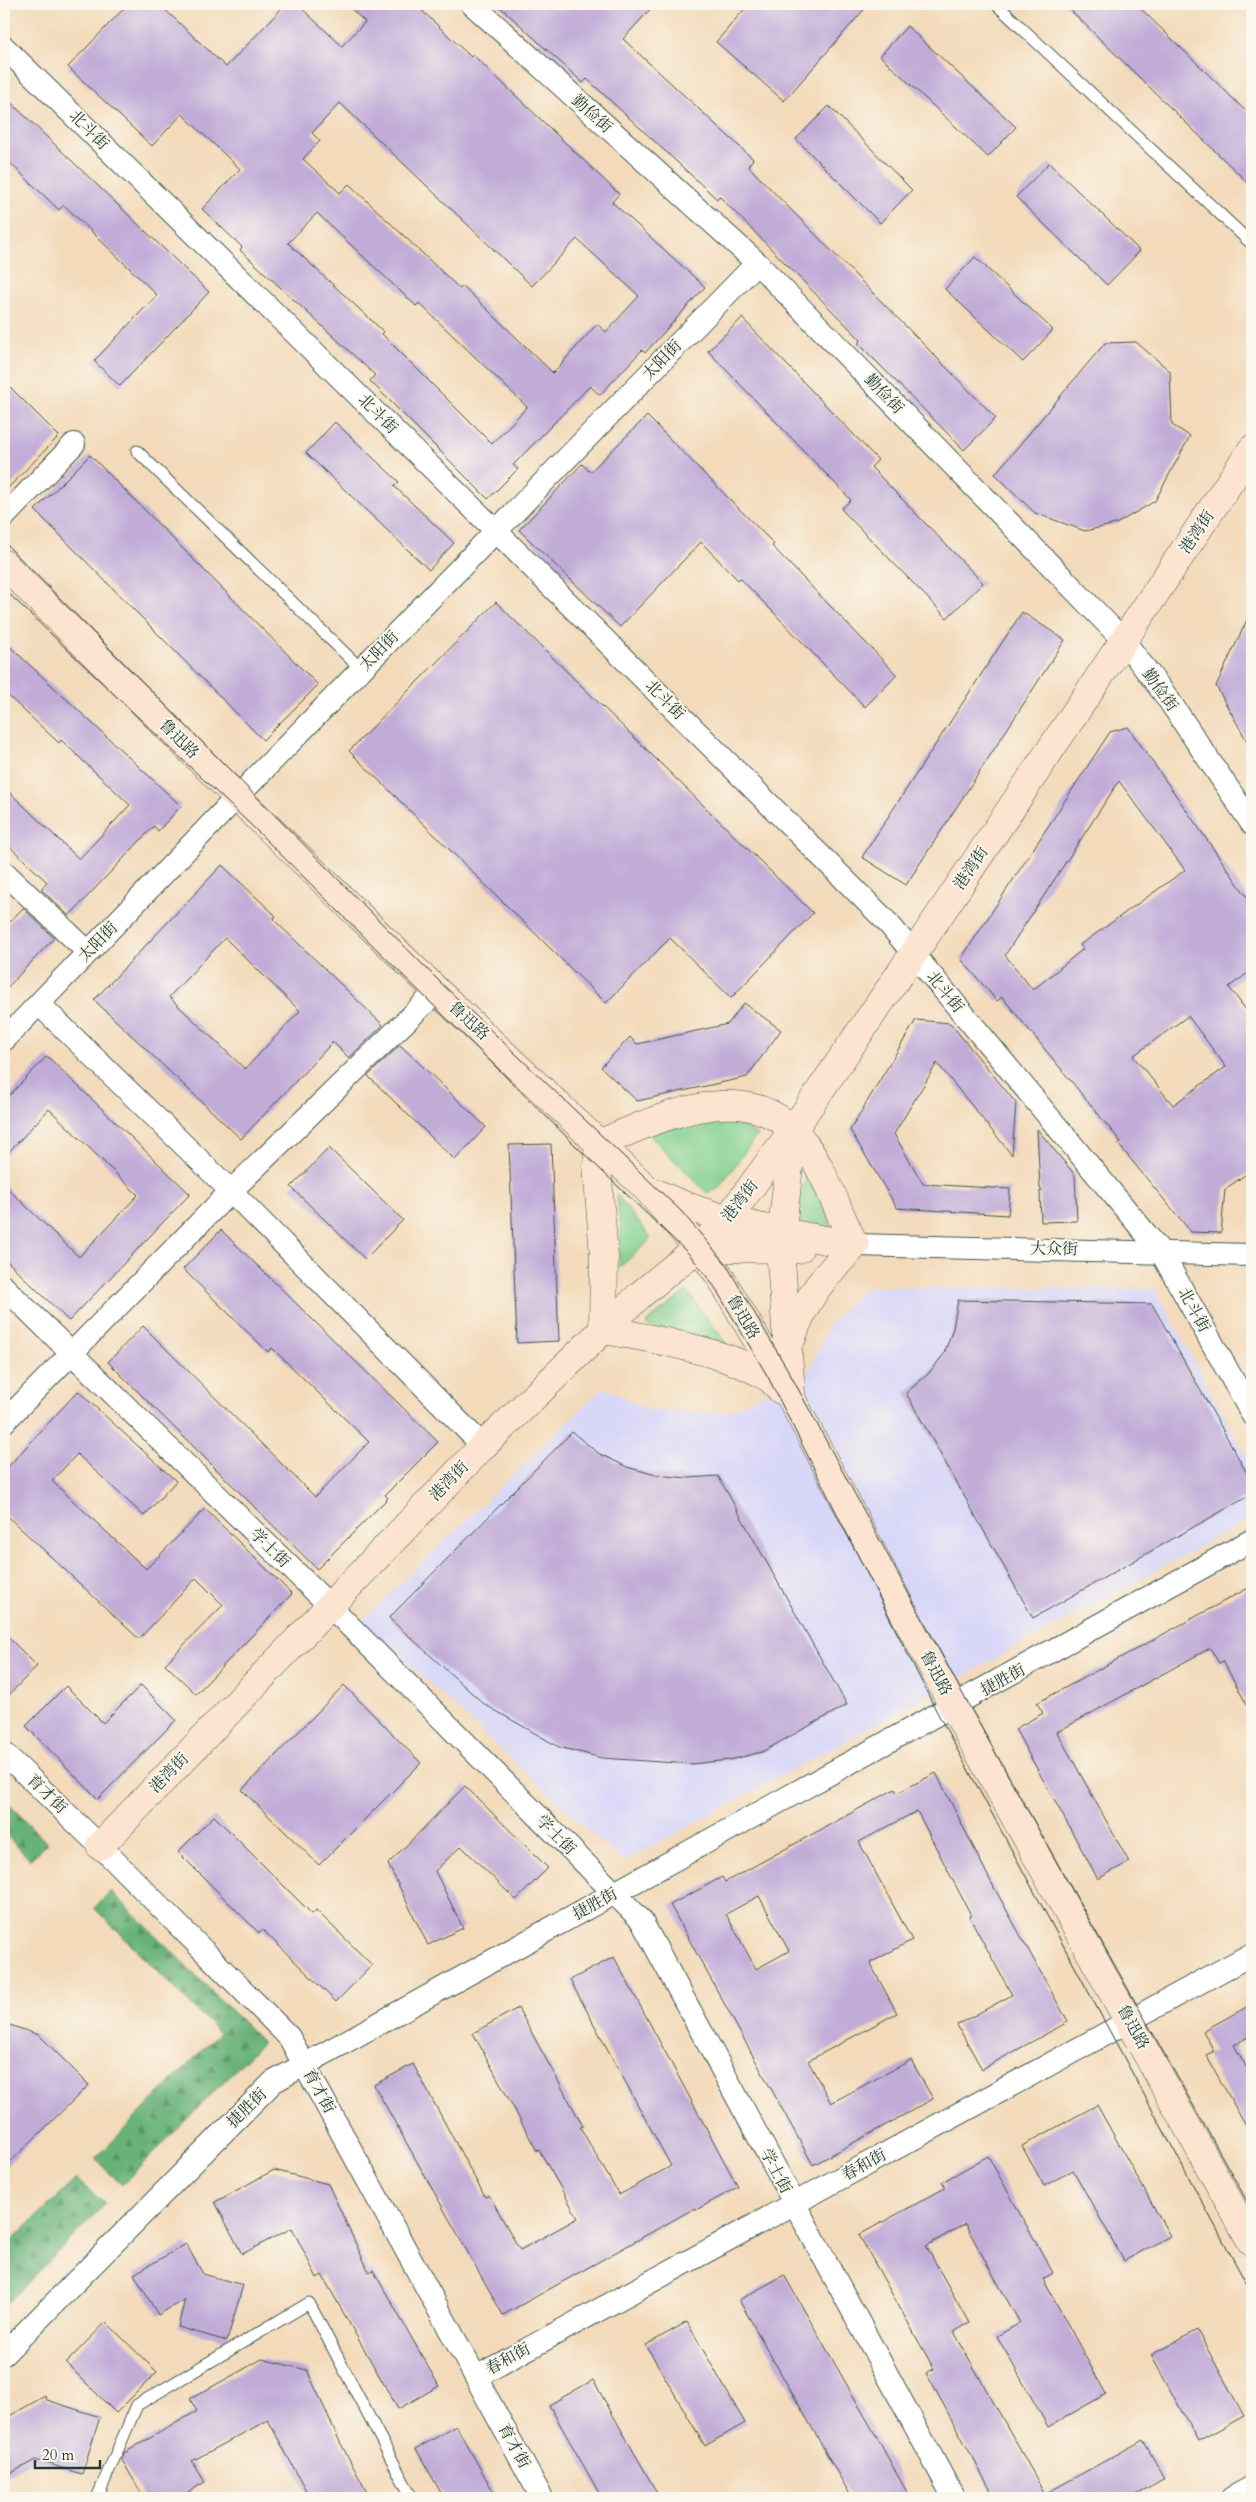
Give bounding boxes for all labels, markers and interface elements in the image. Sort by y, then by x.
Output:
street label: 勤俭街 [567,90,617,138]
street label: 北斗街 [64,105,114,155]
street label: 太阳街 [637,335,687,385]
street label: 勤俭街 [859,369,909,419]
street label: 北斗街 [353,389,403,439]
street label: 港湾街 [1174,506,1220,558]
street label: 太阳街 [354,626,404,676]
street label: 勤俭街 [1137,664,1183,716]
street label: 北斗街 [640,675,690,725]
street label: 鲁迅路 [154,714,204,764]
street label: 港湾街 [948,842,994,894]
street label: 太阳街 [73,917,123,967]
street label: 北斗街 [921,966,969,1018]
street label: 鲁迅路 [444,997,494,1045]
street label: 港湾街 [717,1175,763,1227]
street label: 大众街 [1030,1238,1078,1260]
street label: 北斗街 [1173,1284,1215,1336]
street label: 鲁迅路 [721,1291,765,1343]
street label: 港湾街 [424,1456,474,1506]
street label: 学士街 [245,1523,295,1573]
street label: 鲁迅路 [915,1647,957,1699]
street label: 捷胜街 [977,1659,1029,1701]
street label: 港湾街 [144,1748,194,1798]
street label: 育才街 [22,1769,72,1819]
street label: 学士街 [531,1810,581,1860]
street label: 捷胜街 [569,1883,621,1925]
street label: 鲁迅路 [1112,2001,1154,2053]
street label: 育才街 [298,2065,340,2117]
street label: 捷胜街 [222,2083,272,2133]
street label: 春和街 [838,2144,890,2186]
street label: 学士街 [755,2145,797,2197]
street label: 春和街 [482,2338,534,2380]
street label: 育才街 [493,2420,535,2472]
scale bar [35,2437,100,2469]
text: 20 m [42,2445,74,2465]

